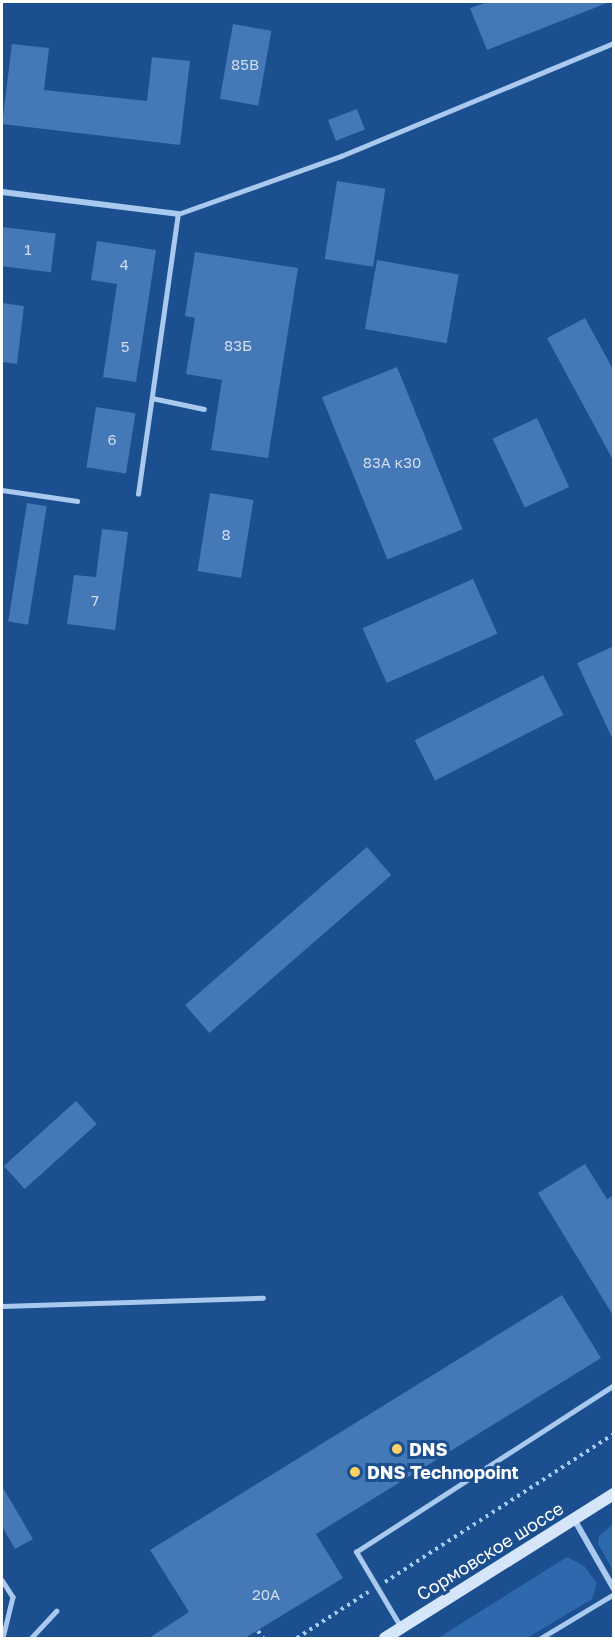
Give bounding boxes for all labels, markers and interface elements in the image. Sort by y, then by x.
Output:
house number: 85В [231,56,259,74]
house number: 1 [24,241,32,259]
house number: 4 [119,256,129,274]
house number: 83Б [224,337,252,355]
house number: 5 [121,338,129,356]
house number: 6 [107,431,117,449]
house number: 83А к30 [363,454,421,472]
house number: 8 [221,526,231,544]
house number: 7 [91,592,99,610]
place label: DNS [409,1438,448,1460]
marker: DNS [390,1442,404,1456]
place label: DNS Technopoint [367,1461,519,1483]
marker: DNS Technopoint [348,1465,362,1479]
street label: Сормовское шоссе [413,1497,567,1605]
house number: 20А [252,1586,280,1604]

